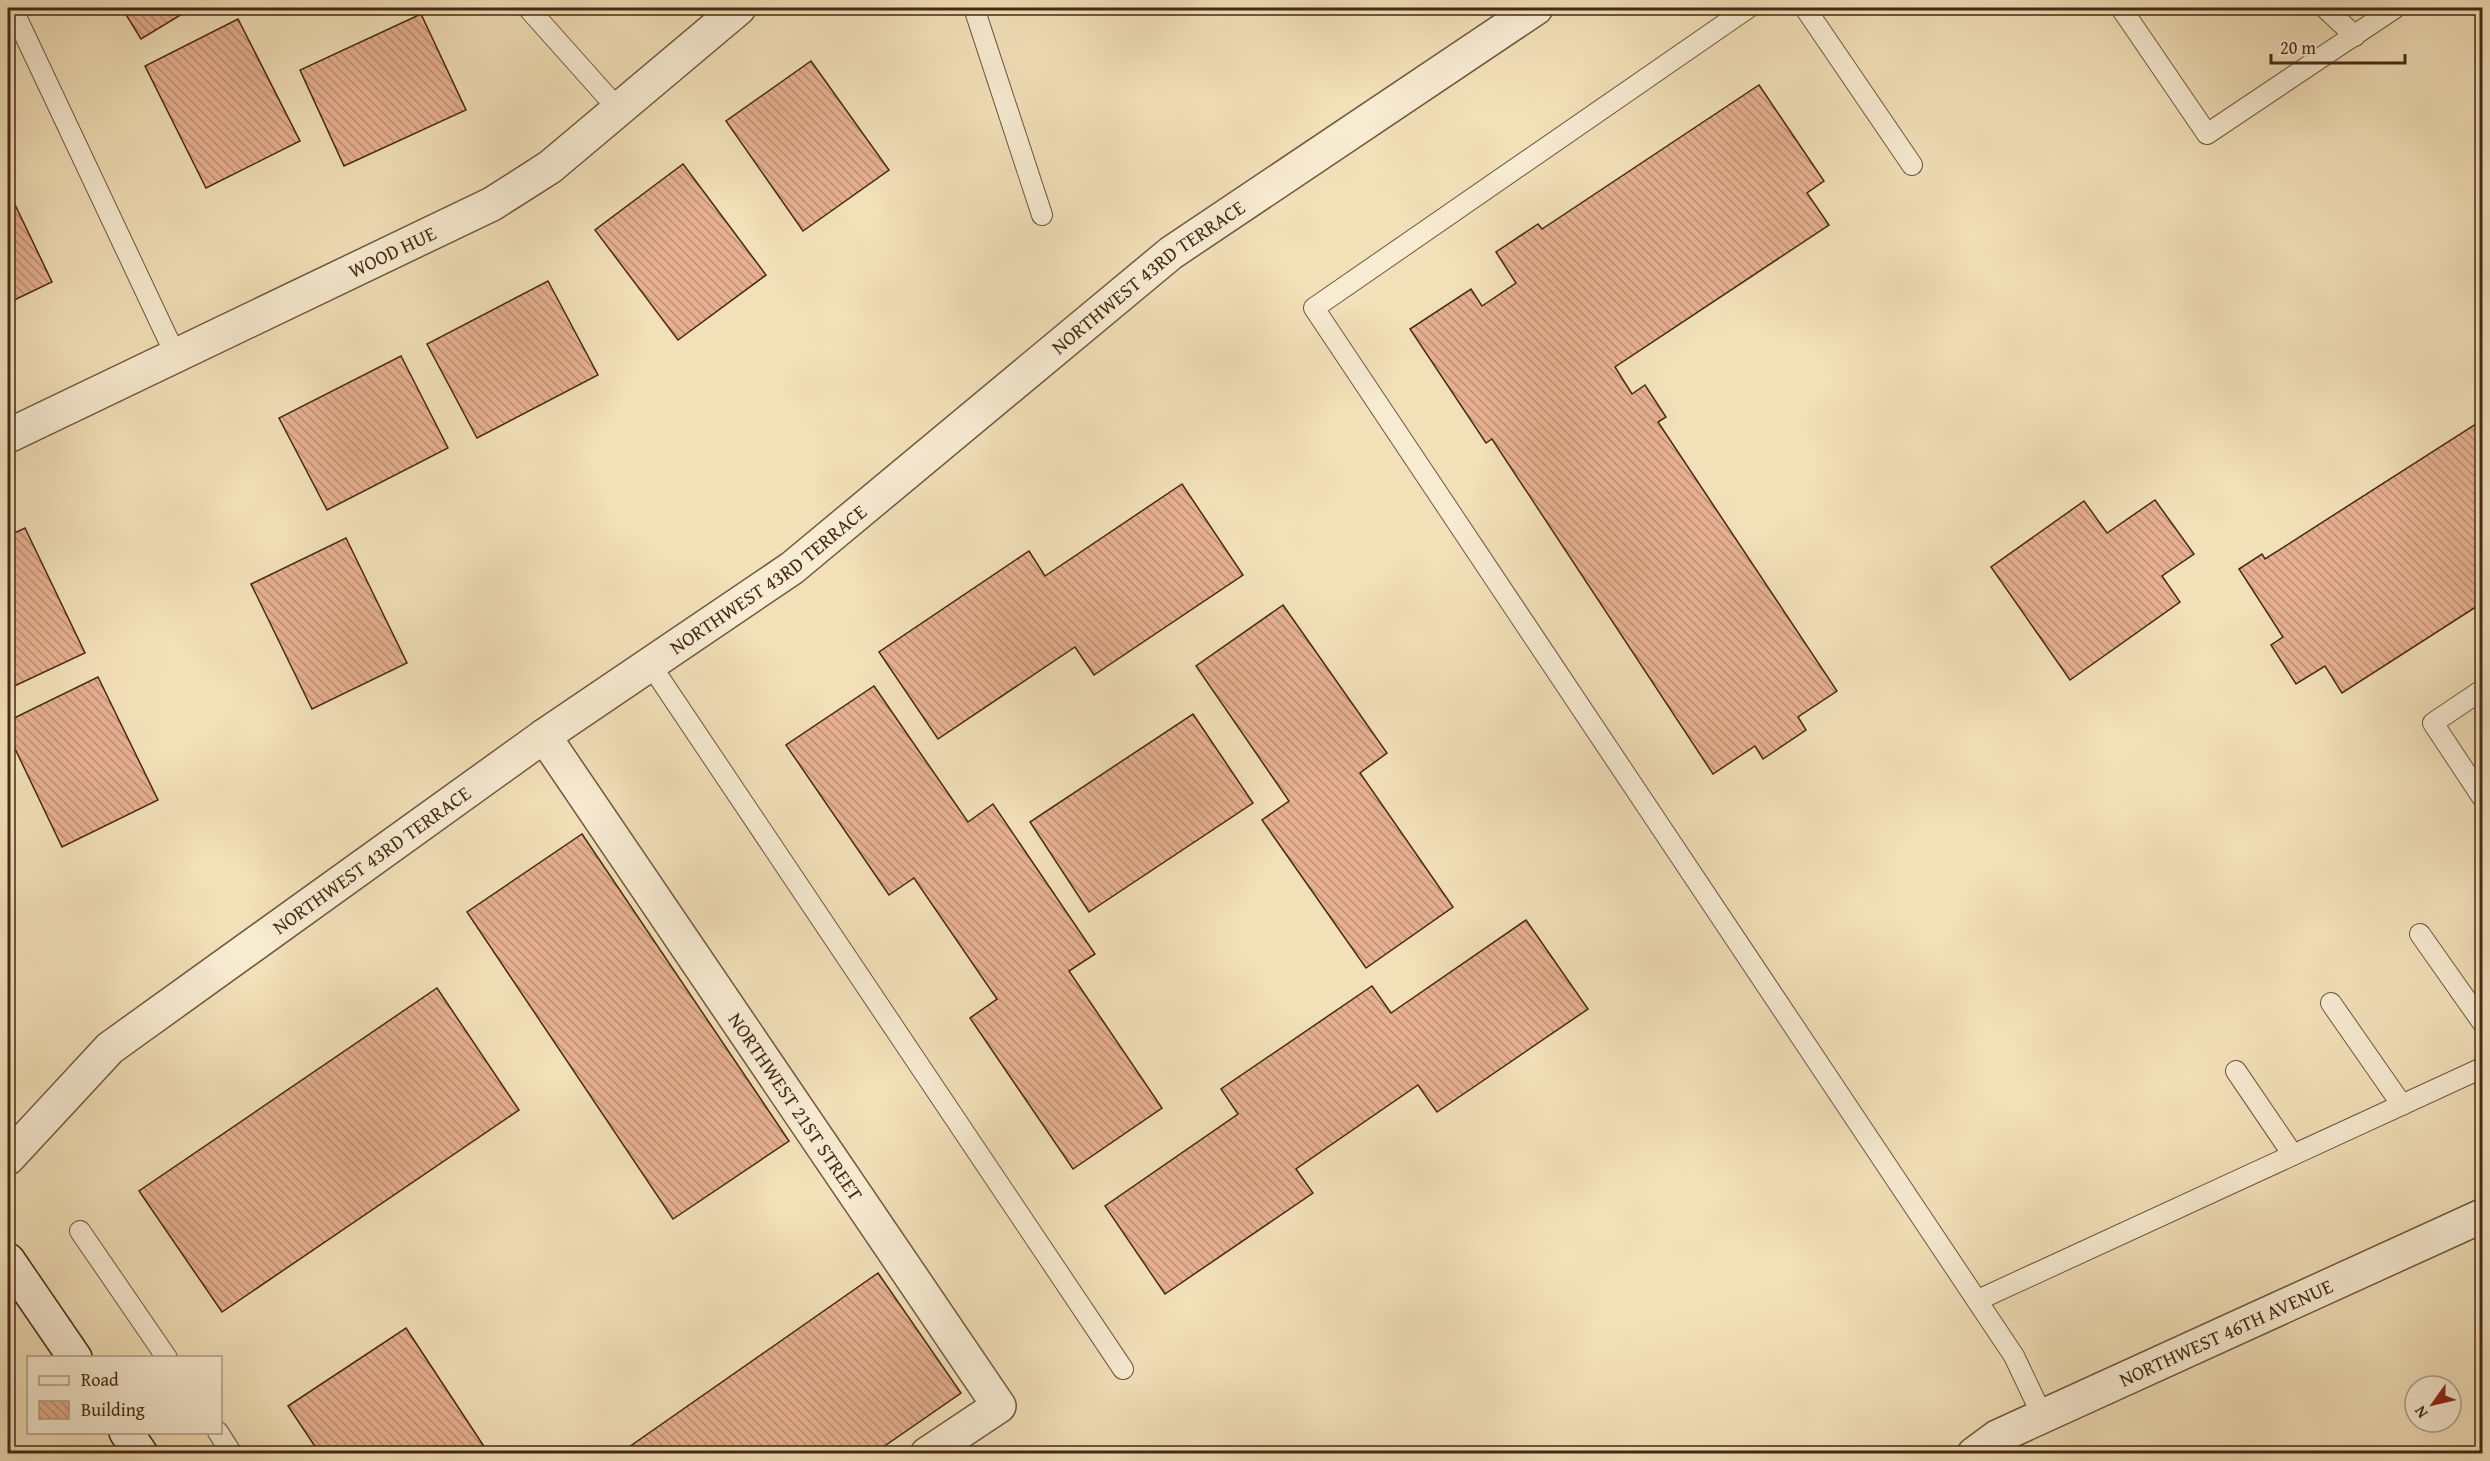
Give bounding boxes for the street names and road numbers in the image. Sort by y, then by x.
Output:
street label: NORTHWEST 43RD TERRACE [1045,193,1250,361]
street label: WOOD HUE [343,218,441,285]
street label: NORTHWEST 43RD TERRACE [664,497,872,661]
street label: NORTHWEST 43RD TERRACE [266,778,476,941]
street label: NORTHWEST 21ST STREET [722,1006,870,1206]
street label: NORTHWEST 46TH AVENUE [2114,1271,2337,1394]

